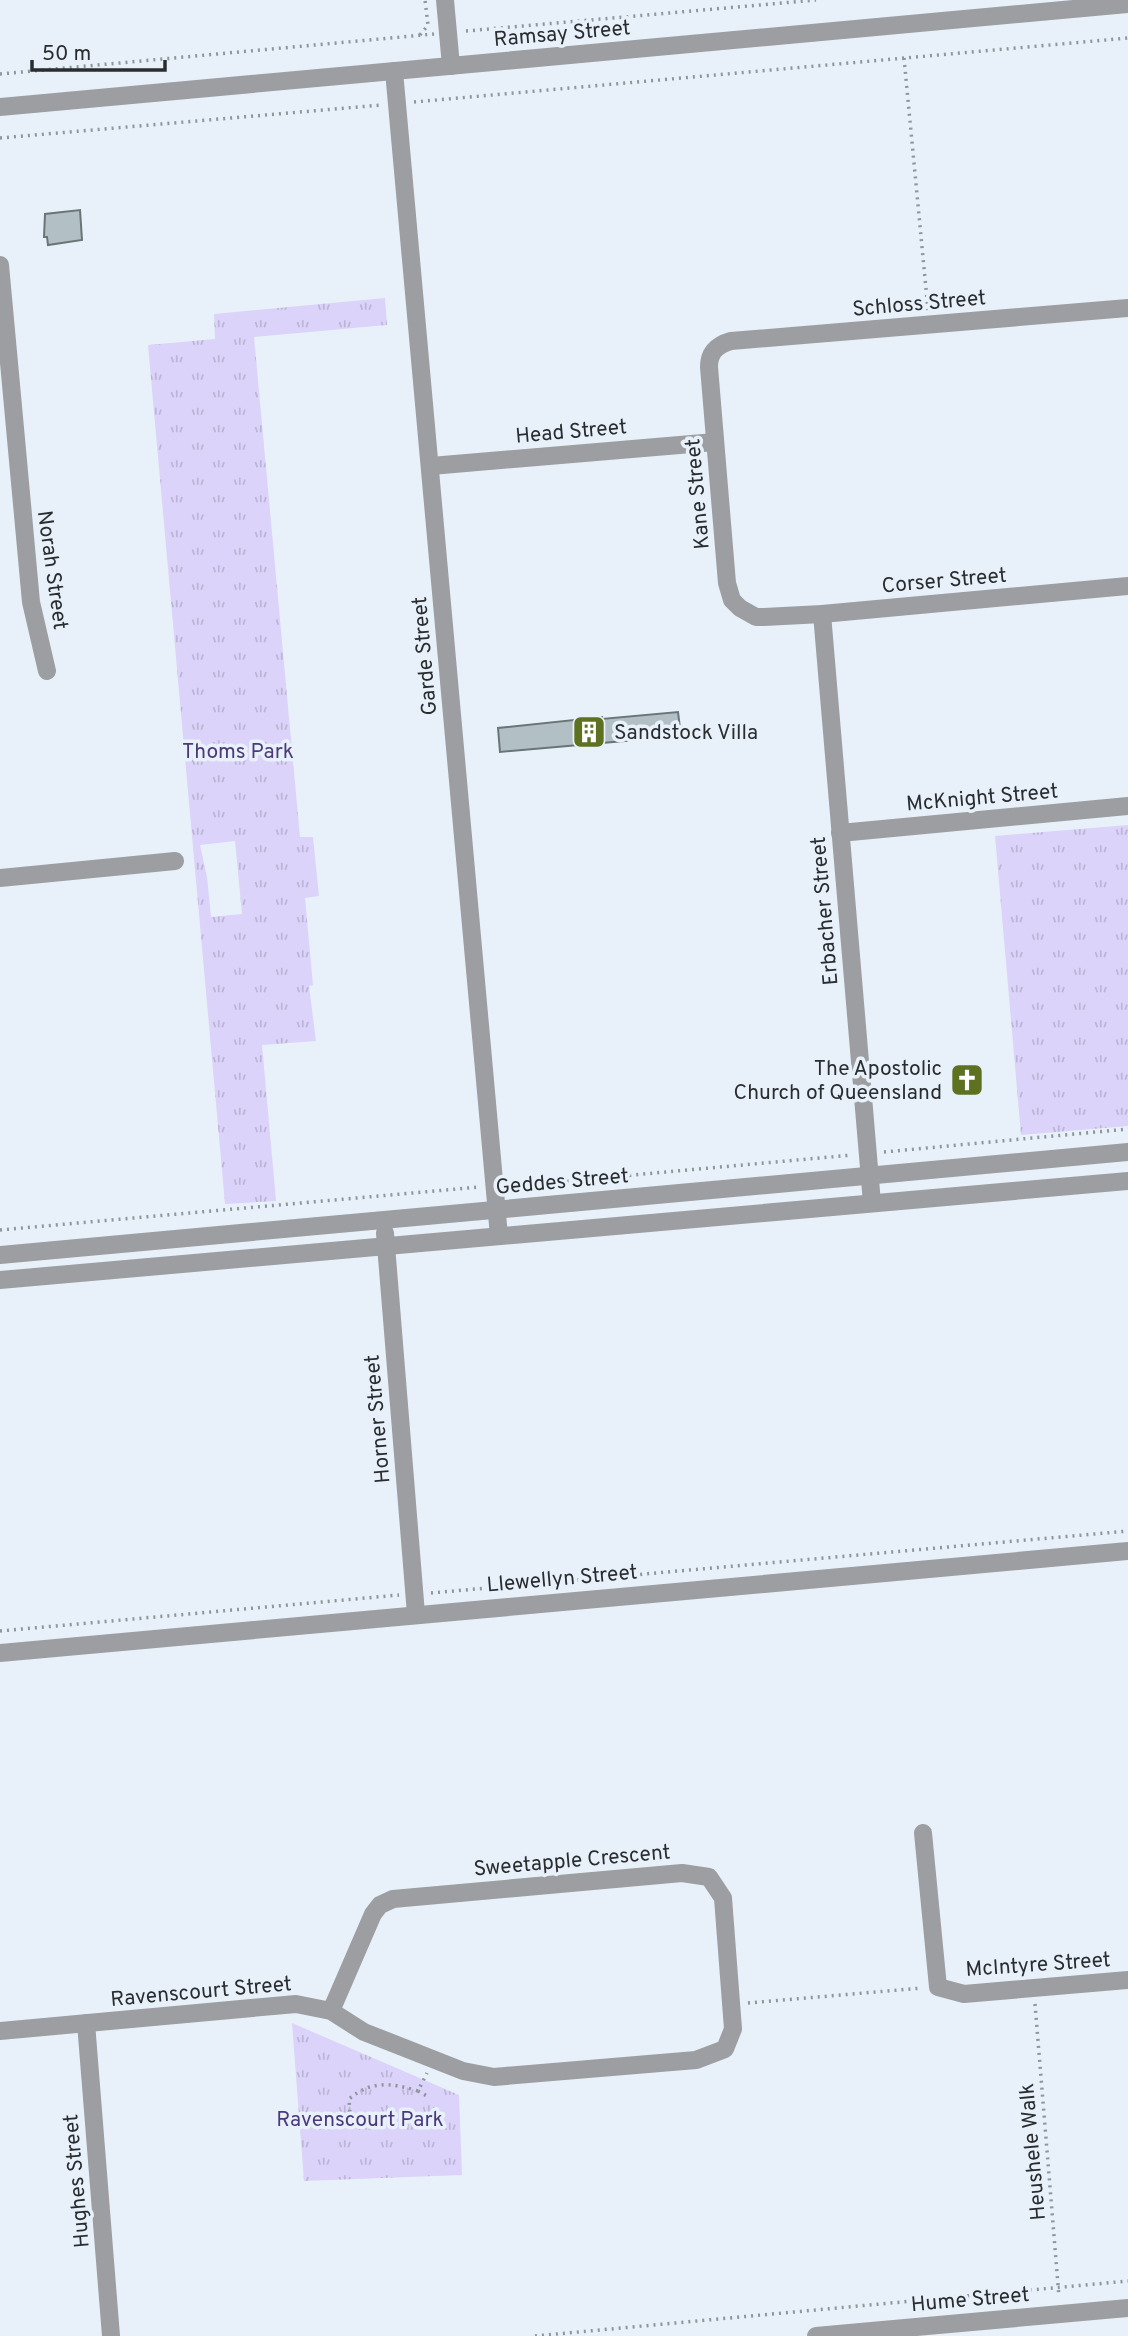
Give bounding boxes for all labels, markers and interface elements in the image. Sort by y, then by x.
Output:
street label: Ramsay Street [493,15,632,54]
scale bar [32,28,164,72]
text: 50 m [42,41,91,68]
street label: Schloss Street [851,285,987,324]
street label: Head Street [514,414,628,451]
street label: Kane Street [680,437,717,550]
street label: Norah Street [30,509,73,631]
street label: Corser Street [881,563,1008,600]
street label: Garde Street [407,595,444,716]
building icon: Sandstock Villa [570,713,608,751]
place label: Sandstock Villa [614,720,758,747]
park label: Thoms Park [182,739,294,766]
street label: McKnight Street [905,778,1059,819]
street label: Erbacher Street [806,835,845,986]
place label: The Apostolic Church of Queensland [734,1056,942,1107]
church icon: The Apostolic Church of Queensland [948,1061,986,1099]
street label: Geddes Street [494,1163,630,1202]
street label: Horner Street [359,1353,398,1484]
street label: Llewellyn Street [486,1559,639,1600]
street label: Sweetapple Crescent [473,1839,672,1884]
street label: McIntyre Street [965,1947,1112,1984]
street label: Ravenscourt Street [109,1971,293,2014]
street label: Heushele Walk [1014,2082,1053,2221]
park label: Ravenscourt Park [276,2107,444,2134]
street label: Hughes Street [58,2113,97,2249]
street label: Hume Street [910,2282,1030,2319]

